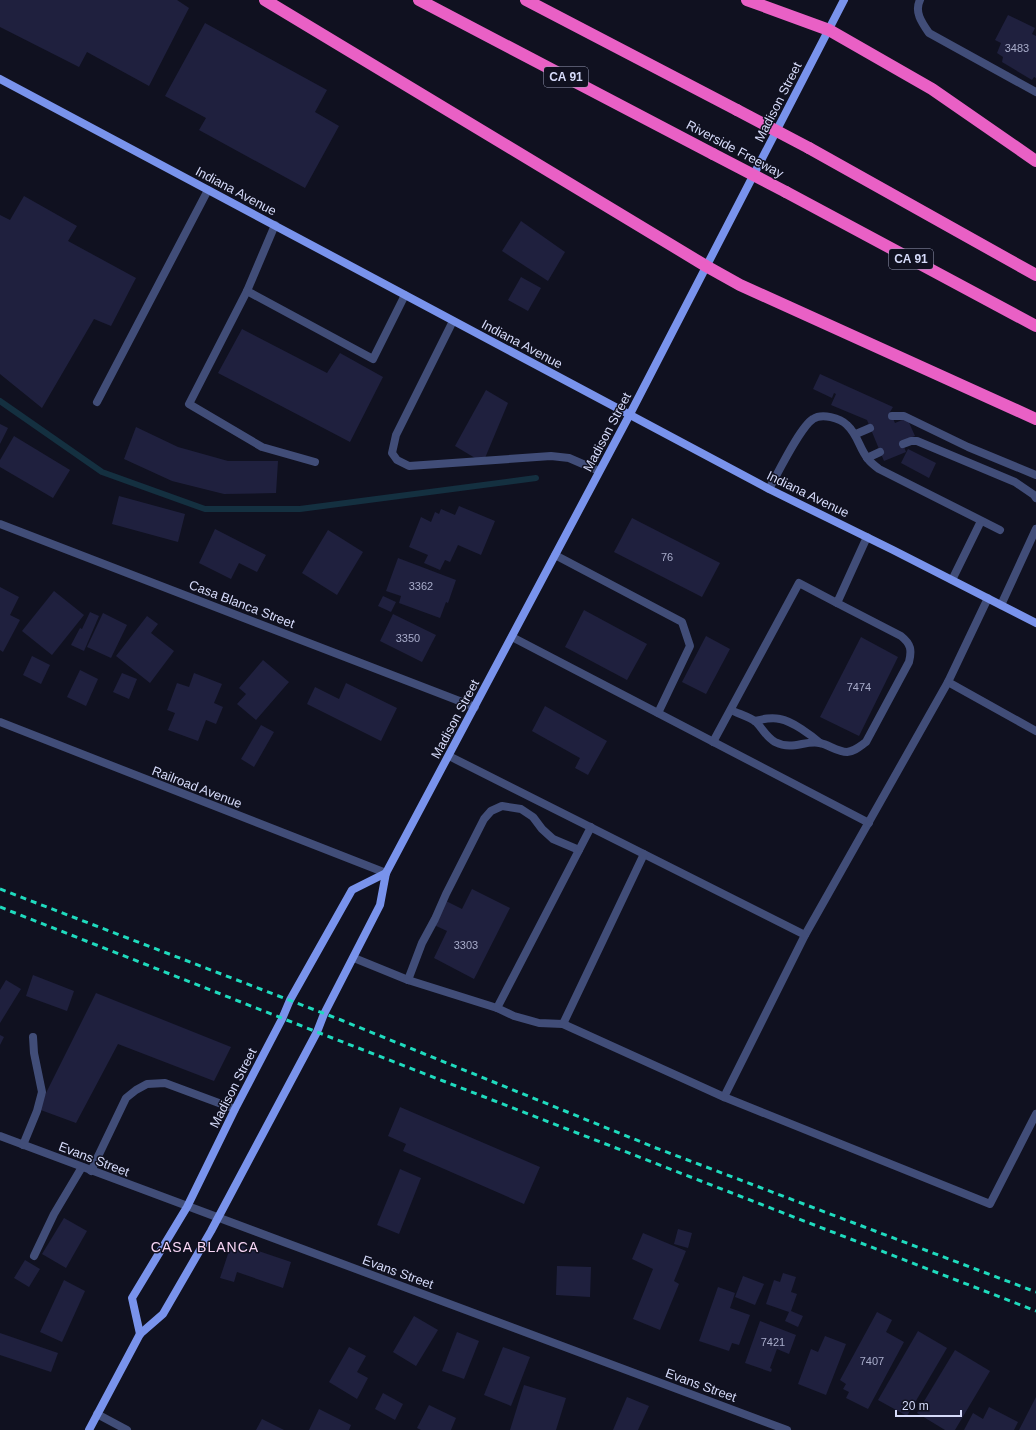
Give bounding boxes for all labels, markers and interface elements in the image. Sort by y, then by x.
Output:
house number: 3483 [1005,42,1029,54]
street label: Madison Street [751,59,805,144]
road number: CA 91 [544,67,588,87]
street label: Riverside Freeway [684,117,786,181]
street label: Indiana Avenue [193,163,279,219]
road number: CA 91 [889,249,933,269]
street label: Indiana Avenue [479,316,565,372]
street label: Madison Street [580,390,634,474]
street label: Indiana Avenue [765,468,851,520]
house number: 76 [661,551,673,563]
street label: Casa Blanca Street [187,577,297,631]
house number: 3362 [409,580,433,592]
house number: 3350 [396,632,420,644]
street label: Madison Street [428,677,482,761]
house number: 7474 [847,681,871,693]
street label: Railroad Avenue [150,763,244,811]
house number: 3303 [454,939,478,951]
street label: Madison Street [206,1045,260,1130]
street label: Evans Street [57,1139,132,1179]
district label: CASA BLANCA [151,1239,259,1255]
street label: Evans Street [360,1252,436,1292]
house number: 7421 [761,1336,785,1348]
house number: 7407 [860,1355,884,1367]
street label: Evans Street [663,1365,739,1405]
scale bar [896,1392,961,1418]
text: 20 m [902,1399,929,1413]

